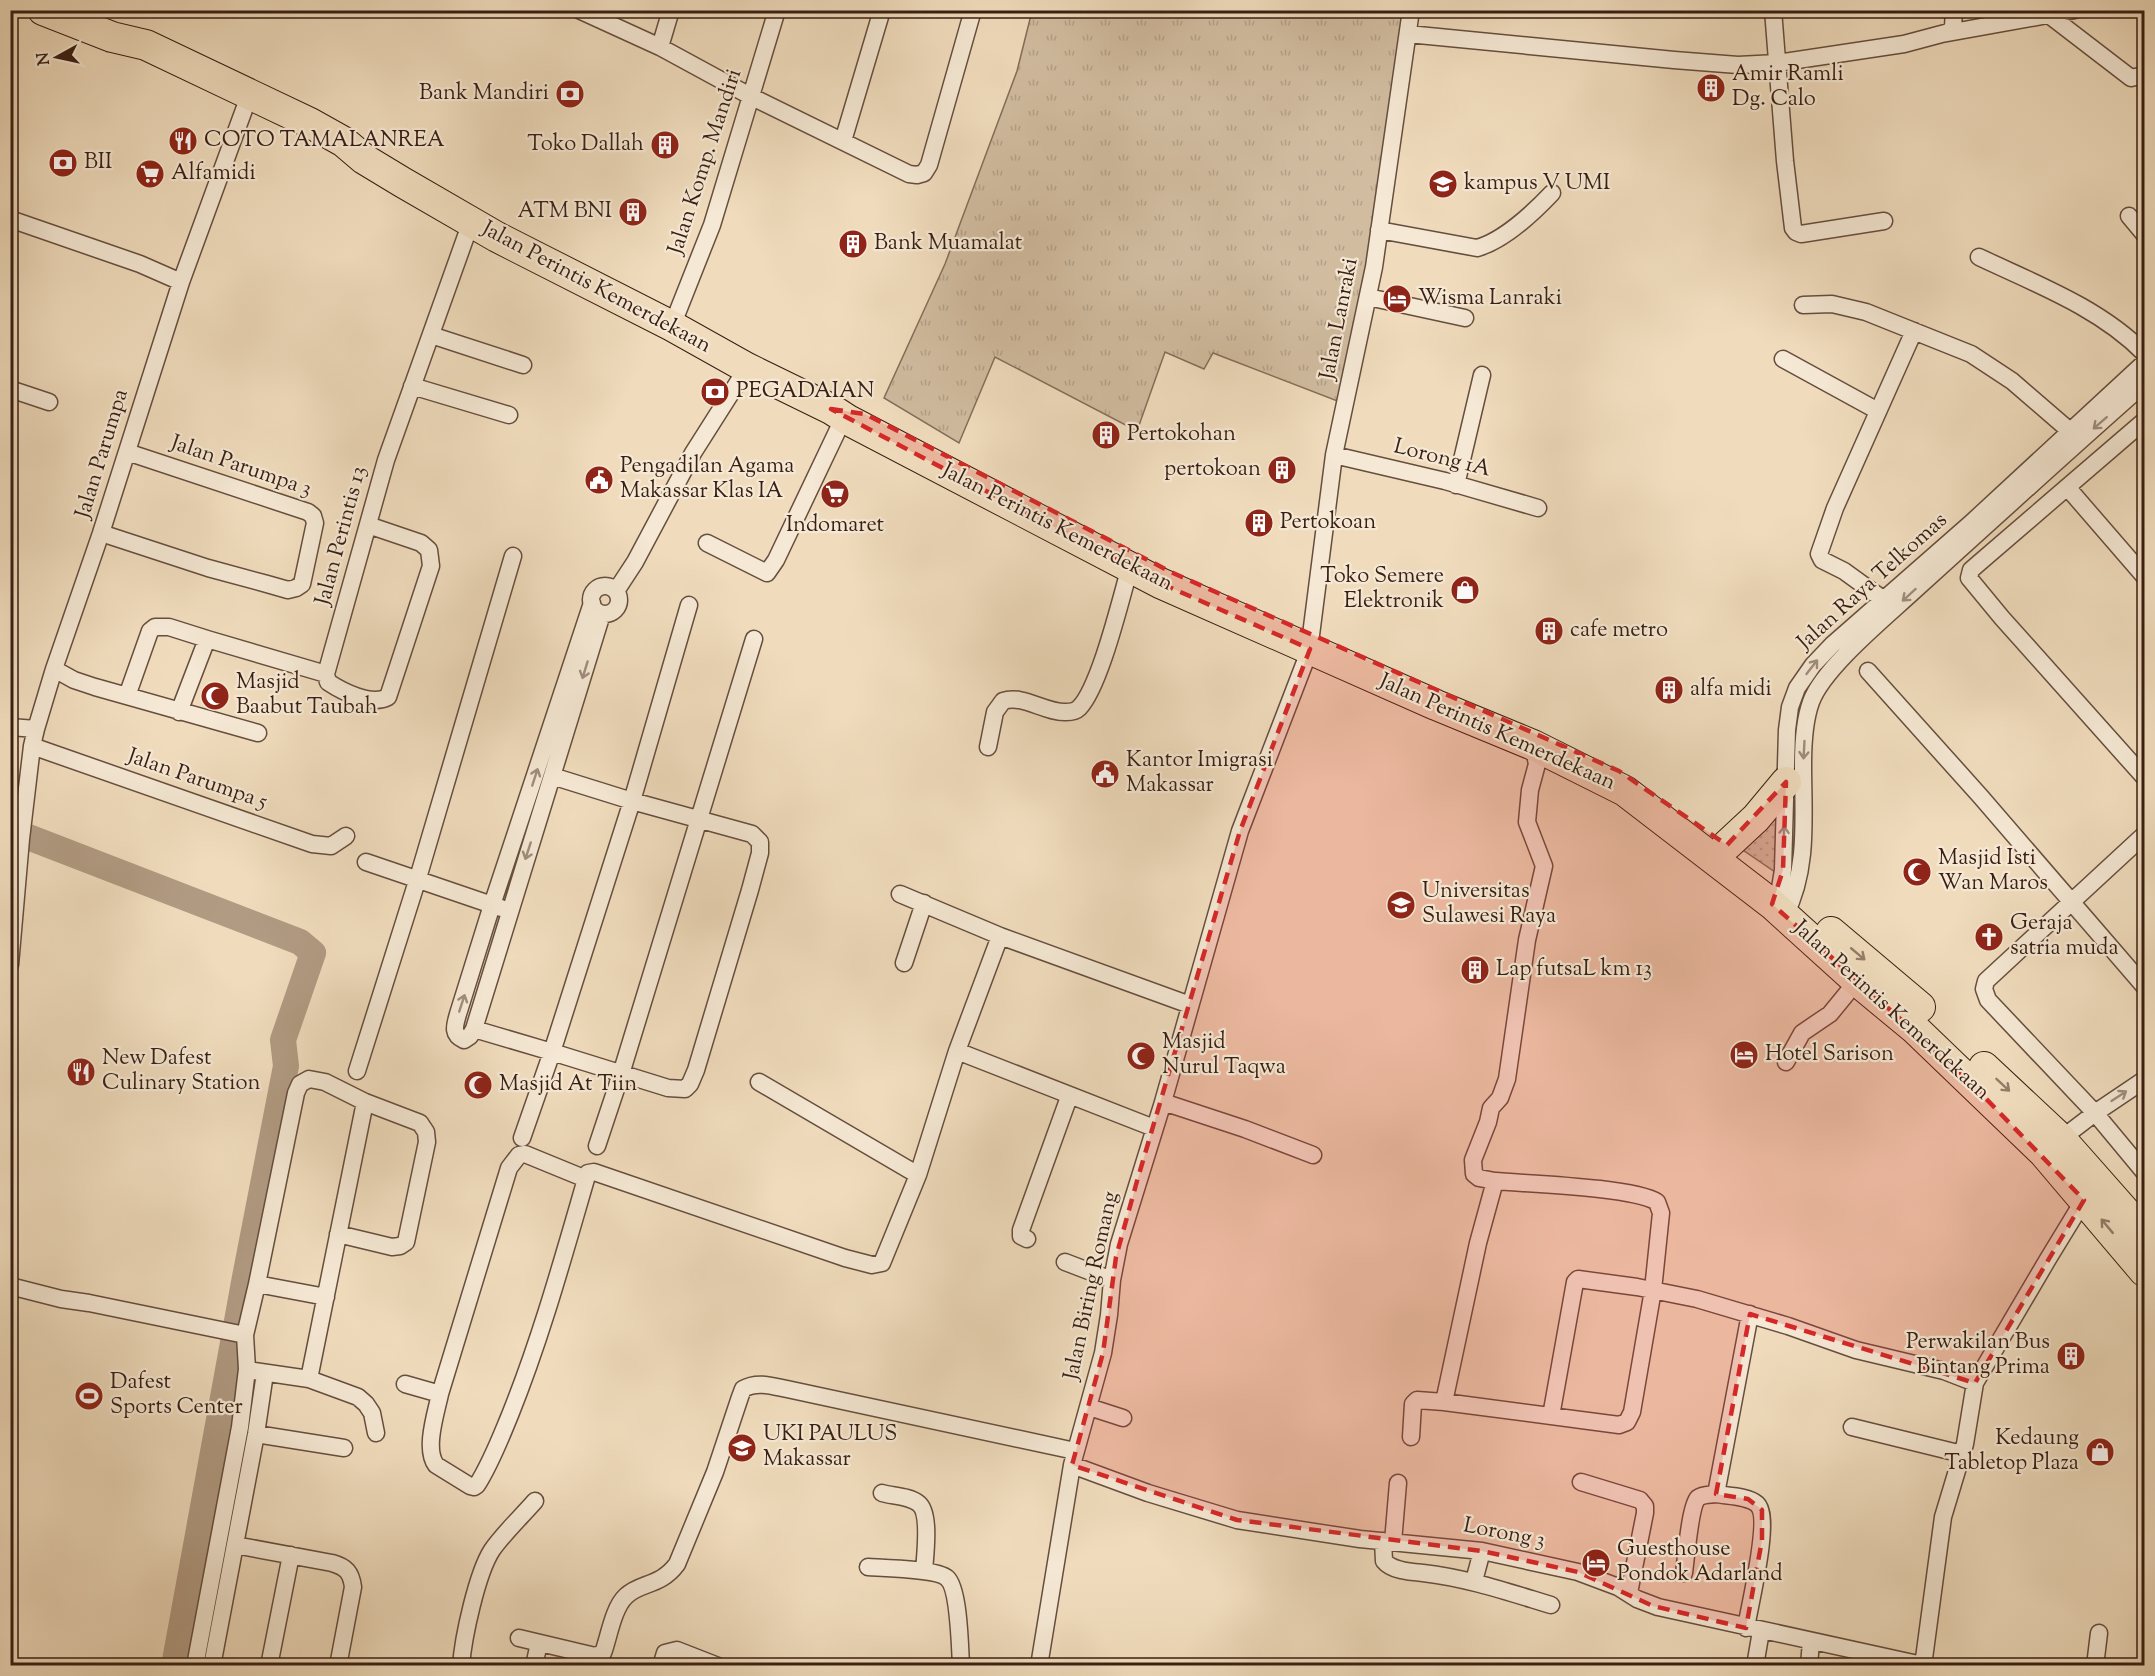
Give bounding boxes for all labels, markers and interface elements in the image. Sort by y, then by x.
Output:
north arrow [27,27,87,87]
text: N [32,51,57,67]
place label: Amir Ramli Dg. Calo [1732,59,1844,116]
street label: Jalan Komp. Mandiri [661,65,751,260]
building icon: Amir Ramli Dg. Calo [1695,72,1727,104]
place label: Bank Mandiri [419,78,549,110]
bank icon: Bank Mandiri [554,78,586,110]
restaurant icon: COTO TAMALANREA [167,125,199,157]
place label: COTO TAMALANREA [204,125,445,157]
place label: Toko Dallah [527,129,644,161]
building icon: Toko Dallah [649,129,681,161]
bank icon: BII [47,147,79,179]
place label: BII [84,147,112,179]
supermarket icon: Alfamidi [134,158,166,190]
place label: Alfamidi [171,158,256,190]
school or university icon: kampus V UMI [1427,168,1459,200]
place label: kampus V UMI [1464,168,1610,200]
place label: ATM BNI [517,196,612,228]
building icon: ATM BNI [617,196,649,228]
street label: Jalan Perintis Kemerdekaan [475,213,716,362]
building icon: Bank Muamalat [837,228,869,260]
place label: Bank Muamalat [874,228,1023,260]
street label: Jalan Lanraki [1312,255,1367,384]
hotel icon: Wisma Lanraki [1381,283,1413,315]
place label: Wisma Lanraki [1418,283,1562,315]
bank icon: PEGADAIAN [699,376,731,408]
place label: PEGADAIAN [736,376,874,408]
street label: Jalan Parumpa [68,385,138,524]
one-way arrow [2093,416,2108,430]
building icon: Pertokohan [1090,419,1122,451]
place label: Pertokohan [1127,419,1236,451]
street label: Jalan Parumpa 3 [165,428,316,506]
street label: Lorong 1A [1390,431,1494,487]
place label: Pengadilan Agama Makassar Klas IA [620,451,794,508]
place label: pertokoan [1164,454,1261,486]
building icon: pertokoan [1266,454,1298,486]
street label: Jalan Perintis Kemerdekaan [935,455,1178,600]
street label: Jalan Perintis 13 [308,463,376,610]
public building icon: Pengadilan Agama Makassar Klas IA [583,464,615,496]
supermarket icon: Indomaret [819,478,851,510]
street label: Jalan Raya Telkomas [1790,506,1955,659]
building icon: Pertokoan [1243,507,1275,539]
place label: Pertokoan [1280,507,1376,539]
place label: Indomaret [786,510,885,542]
place label: Toko Semere Elektronik [1320,561,1444,618]
shop icon: Toko Semere Elektronik [1449,574,1481,606]
one-way arrow [1901,588,1916,603]
building icon: cafe metro [1533,615,1565,647]
place label: cafe metro [1570,615,1668,647]
one-way arrow [1806,659,1819,675]
one-way arrow [579,660,590,679]
street label: Jalan Perintis Kemerdekaan [1373,666,1620,800]
place label: Masjid Baabut Taubah [236,667,378,724]
building icon: alfa midi [1653,674,1685,706]
place label: alfa midi [1690,674,1772,706]
mosque icon: Masjid Baabut Taubah [199,680,231,712]
one-way arrow [1798,740,1809,760]
street label: Jalan Parumpa 5 [122,741,272,819]
place label: Kantor Imigrasi Makassar [1126,745,1273,802]
public building icon: Kantor Imigrasi Makassar [1089,758,1121,790]
one-way arrow [530,768,541,787]
one-way arrow [1778,826,1789,846]
one-way arrow [522,841,533,860]
place label: Masjid Isti Wan Maros [1938,843,2048,900]
mosque icon: Masjid Isti Wan Maros [1901,856,1933,888]
place label: Universitas Sulawesi Raya [1422,876,1556,933]
school or university icon: Universitas Sulawesi Raya [1385,889,1417,921]
place label: Geraja satria muda [2010,908,2119,965]
street label: Jalan Perintis Kemerdekaan [1784,913,1997,1109]
church icon: Geraja satria muda [1973,921,2005,953]
one-way arrow [1850,947,1865,961]
building icon: Lap futsaL km 13 [1459,954,1491,986]
place label: Lap futsaL km 13 [1496,954,1652,986]
one-way arrow [457,994,468,1013]
place label: Masjid Nurul Taqwa [1162,1027,1286,1084]
hotel icon: Hotel Sarison [1728,1039,1760,1071]
place label: Hotel Sarison [1765,1039,1894,1071]
mosque icon: Masjid Nurul Taqwa [1125,1040,1157,1072]
place label: New Dafest Culinary Station [102,1043,260,1100]
restaurant icon: New Dafest Culinary Station [65,1056,97,1088]
mosque icon: Masjid At Tiin [462,1069,494,1101]
place label: Masjid At Tiin [499,1069,637,1101]
one-way arrow [1995,1077,2010,1091]
one-way arrow [2110,1090,2127,1102]
street label: Jalan Biring Romang [1056,1188,1128,1384]
one-way arrow [2100,1218,2113,1234]
place label: Perwakilan Bus Bintang Prima [1906,1327,2050,1384]
building icon: Perwakilan Bus Bintang Prima [2055,1340,2087,1372]
place label: Dafest Sports Center [110,1367,243,1424]
sports icon: Dafest Sports Center [73,1380,105,1412]
place label: UKI PAULUS Makassar [763,1419,897,1476]
place label: Kedaung Tabletop Plaza [1944,1423,2079,1480]
school or university icon: UKI PAULUS Makassar [726,1432,758,1464]
shop icon: Kedaung Tabletop Plaza [2084,1436,2116,1468]
street label: Lorong 3 [1460,1510,1548,1558]
place label: Guesthouse Pondok Adarland [1617,1534,1783,1591]
hotel icon: Guesthouse Pondok Adarland [1580,1547,1612,1579]

